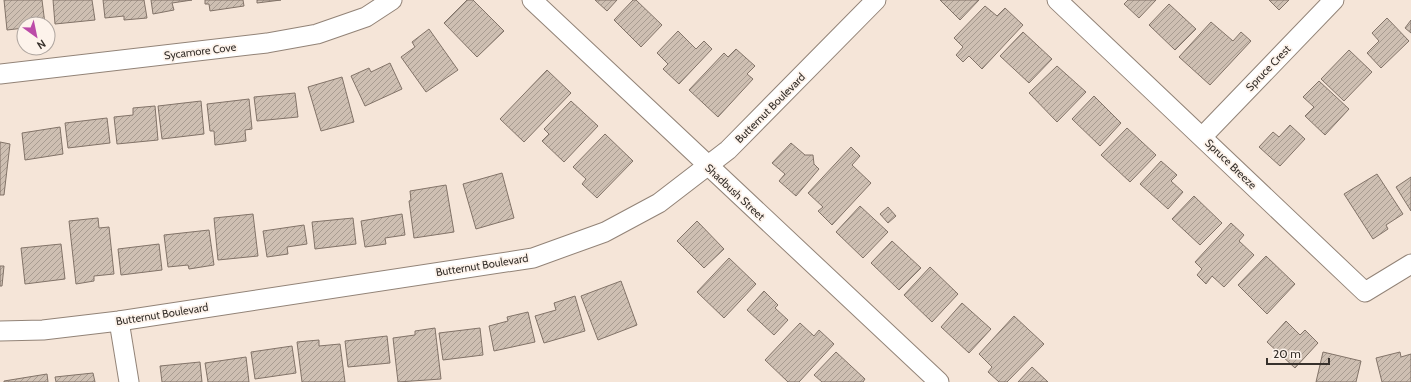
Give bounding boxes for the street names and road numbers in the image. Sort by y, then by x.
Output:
street label: Sycamore Cove [163,40,237,62]
street label: Spruce Crest [1243,42,1294,94]
street label: Butternut Boulevard [732,70,808,146]
street label: Spruce Breeze [1202,136,1260,192]
street label: Shadbush Street [702,161,768,224]
street label: Butternut Boulevard [435,251,529,279]
street label: Butternut Boulevard [115,300,209,328]

